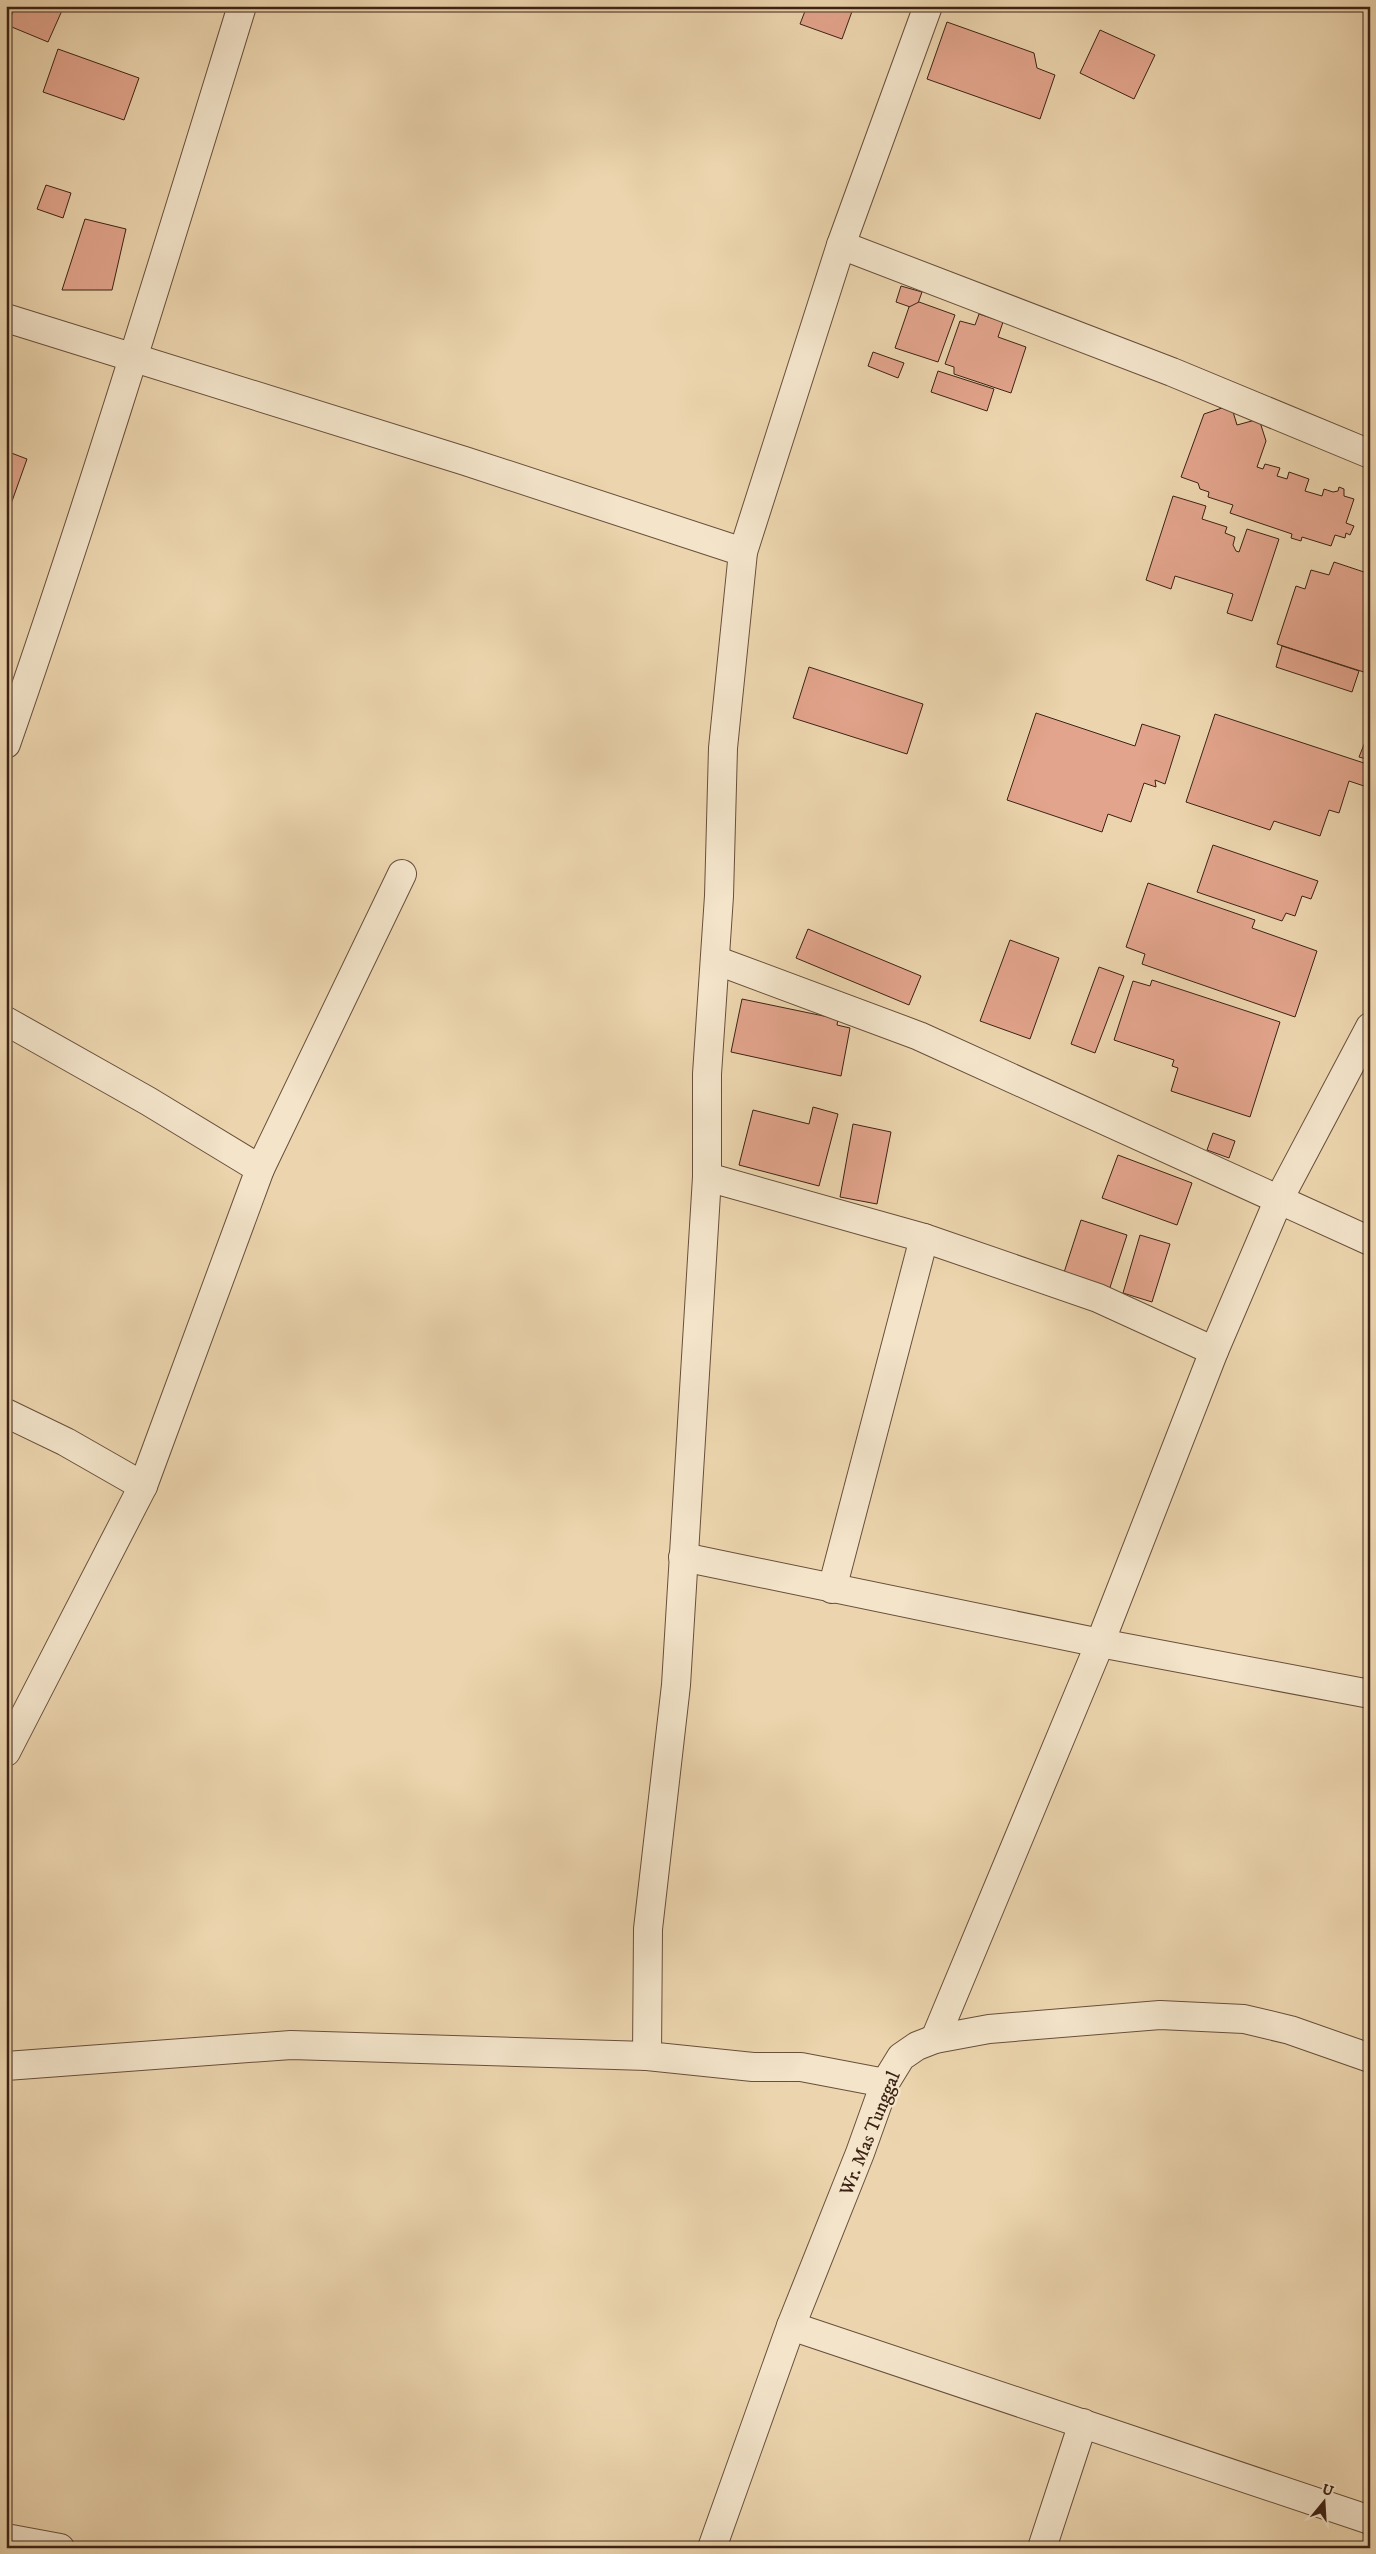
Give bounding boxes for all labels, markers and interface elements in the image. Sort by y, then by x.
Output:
street label: Wr. Mas Tunggal [835,2068,906,2200]
north arrow [1298,2476,1348,2526]
text: U [1320,2480,1336,2501]

